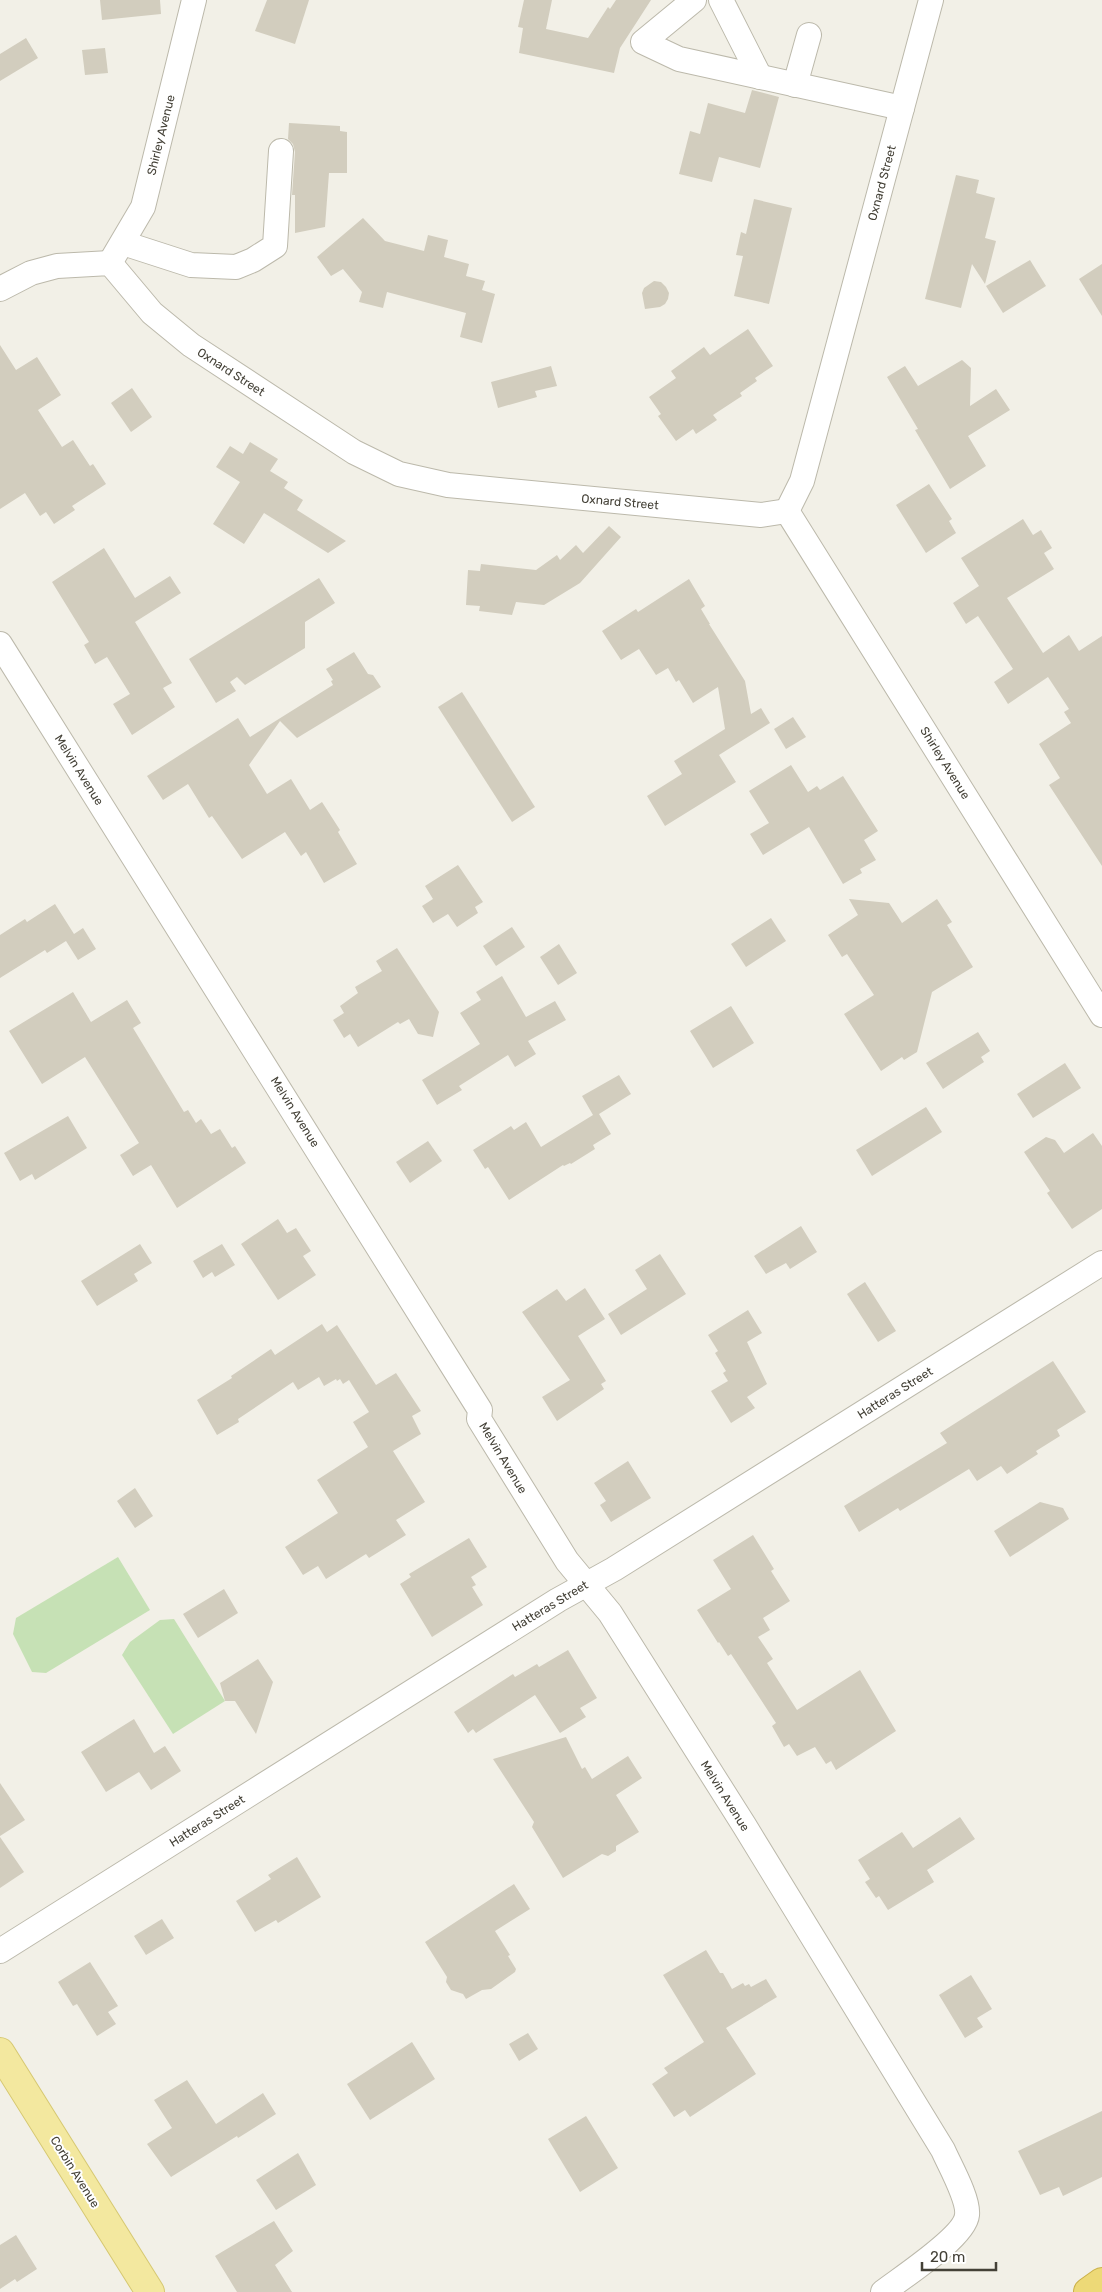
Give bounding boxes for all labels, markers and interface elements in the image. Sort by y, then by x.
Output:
street label: Shirley Avenue [144,93,178,177]
street label: Oxnard Street [865,143,899,222]
street label: Oxnard Street [195,345,268,399]
street label: Oxnard Street [581,492,660,512]
street label: Shirley Avenue [917,724,973,802]
street label: Melvin Avenue [52,732,106,808]
street label: Melvin Avenue [268,1074,322,1150]
street label: Hatteras Street [855,1364,935,1422]
street label: Melvin Avenue [476,1420,530,1496]
street label: Hatteras Street [510,1578,591,1634]
street label: Melvin Avenue [698,1758,752,1834]
street label: Hatteras Street [167,1792,247,1850]
street label: Corbin Avenue [47,2134,103,2210]
scale bar [922,2240,996,2272]
text: 20 m [930,2248,965,2266]

